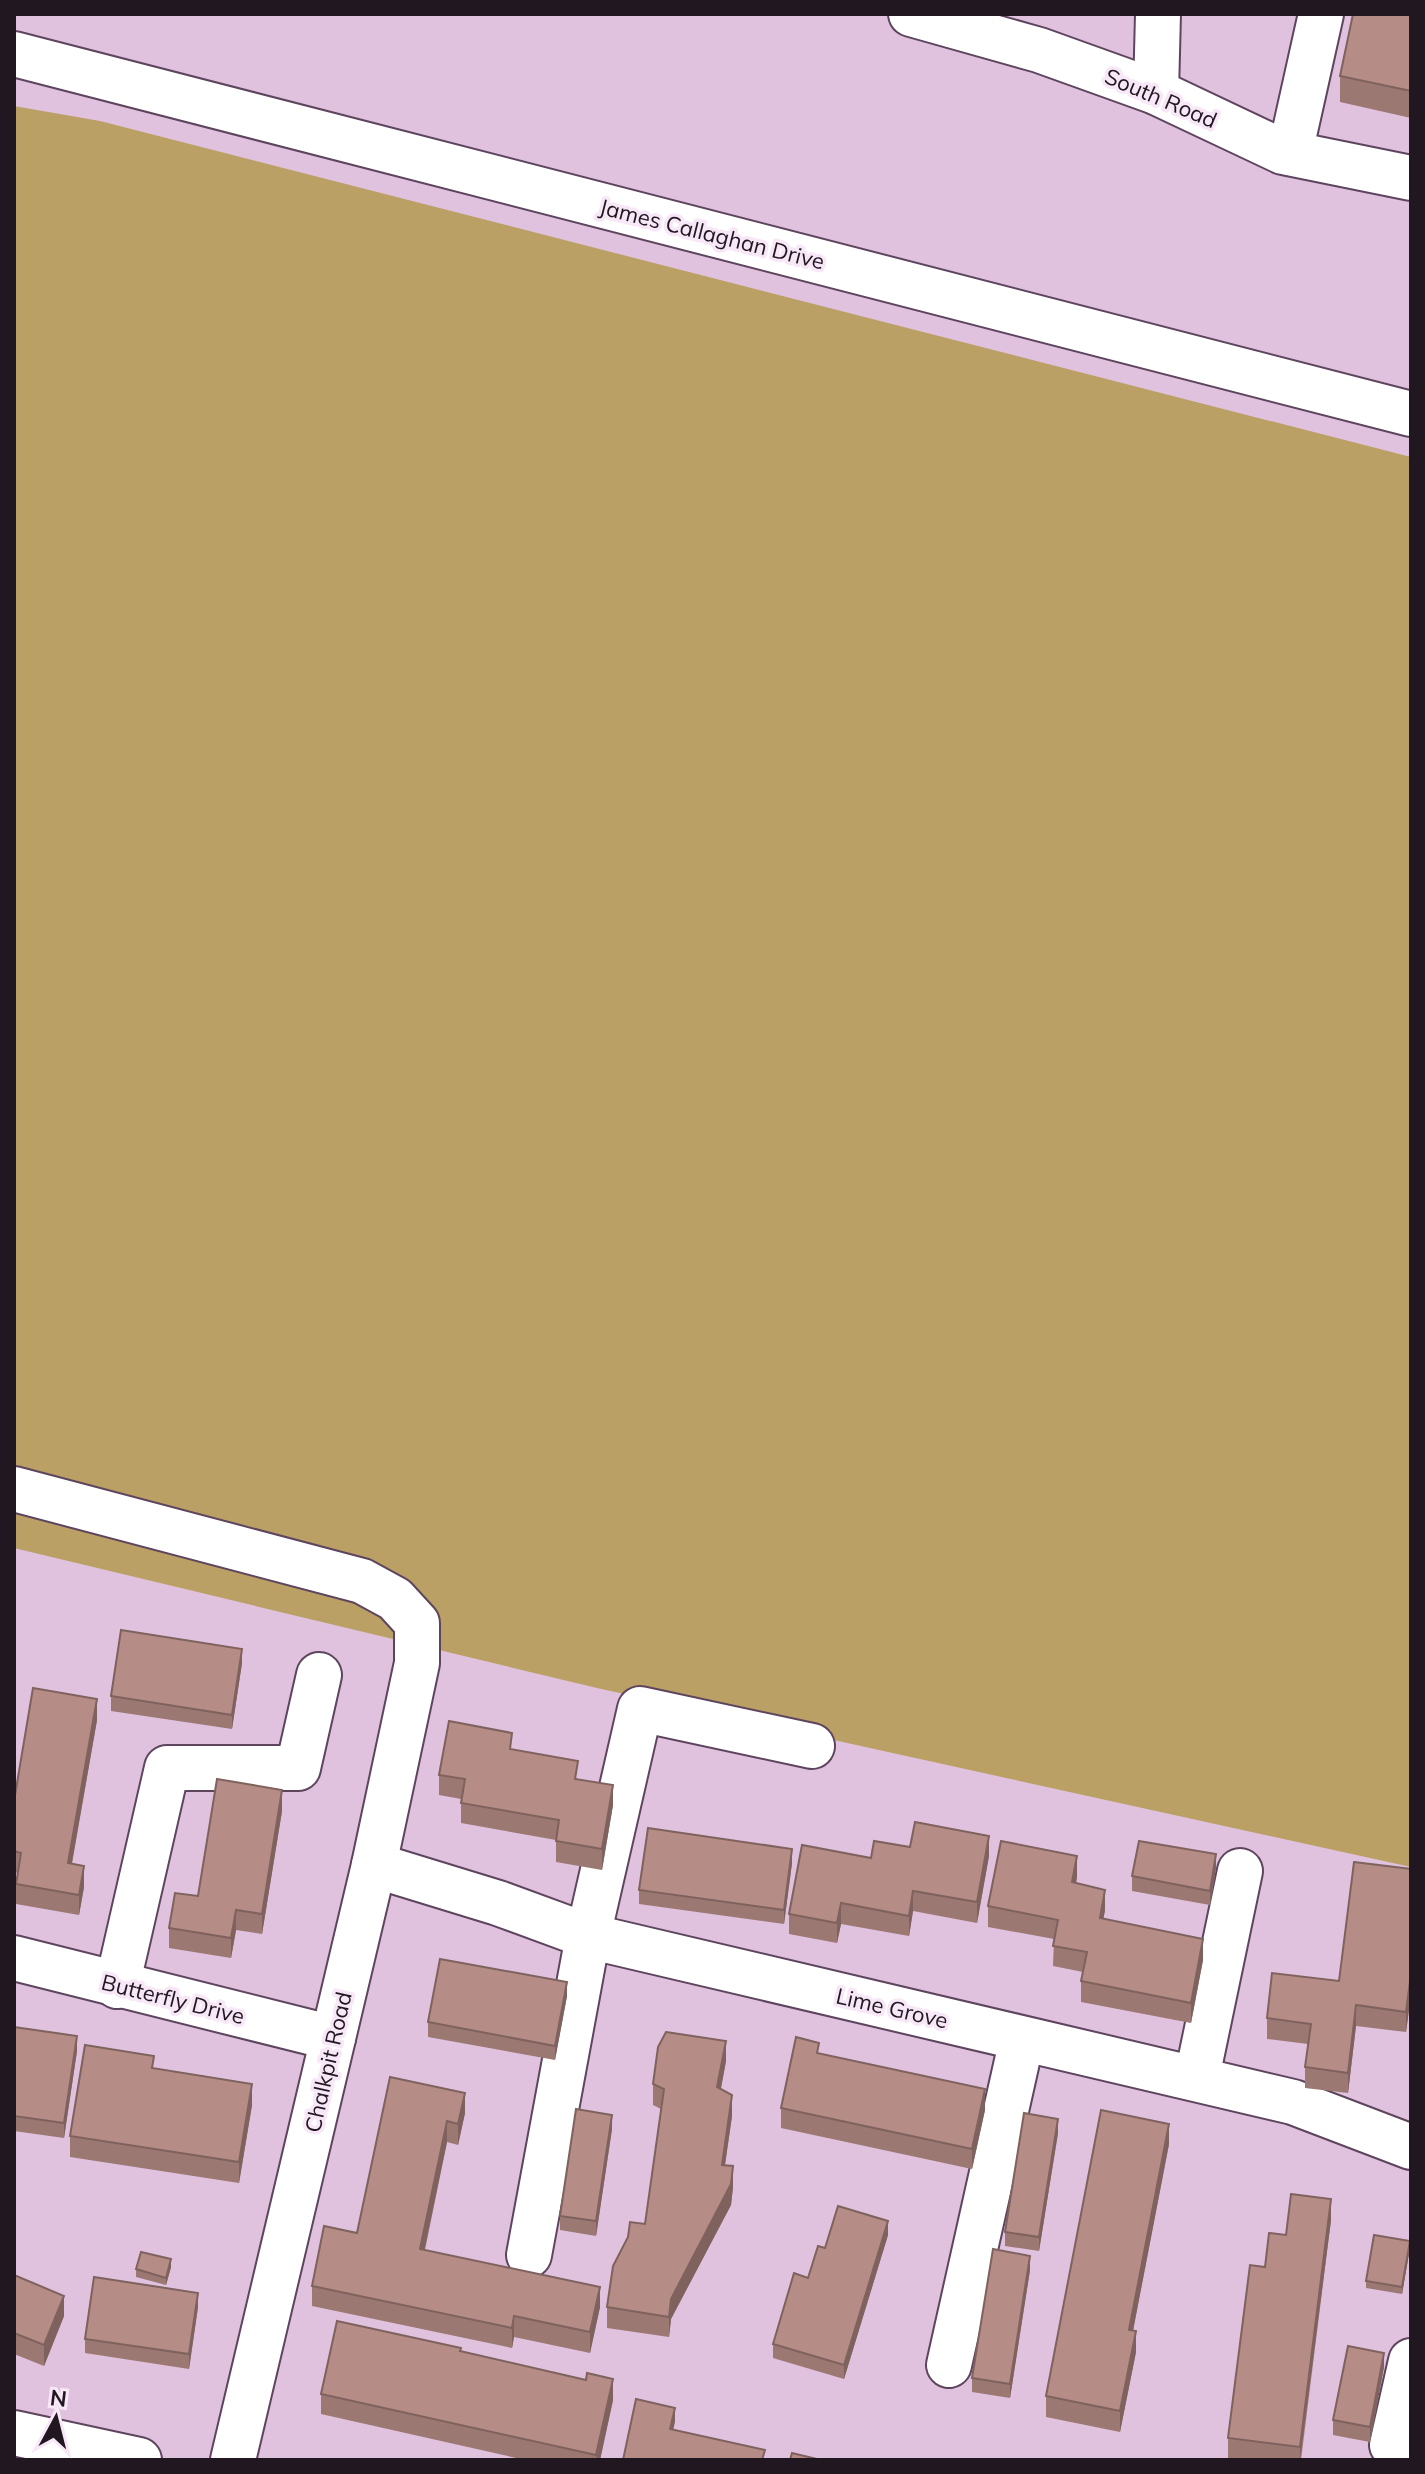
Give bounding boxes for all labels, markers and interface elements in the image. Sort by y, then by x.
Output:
street label: South Road [1101,62,1221,134]
street label: James Callaghan Drive [597,192,827,276]
street label: Butterfly Drive [99,1968,247,2030]
street label: Lime Grove [833,1982,951,2034]
street label: Chalkpit Road [298,1989,358,2135]
north arrow [16,2378,96,2458]
text: N [48,2383,68,2413]

